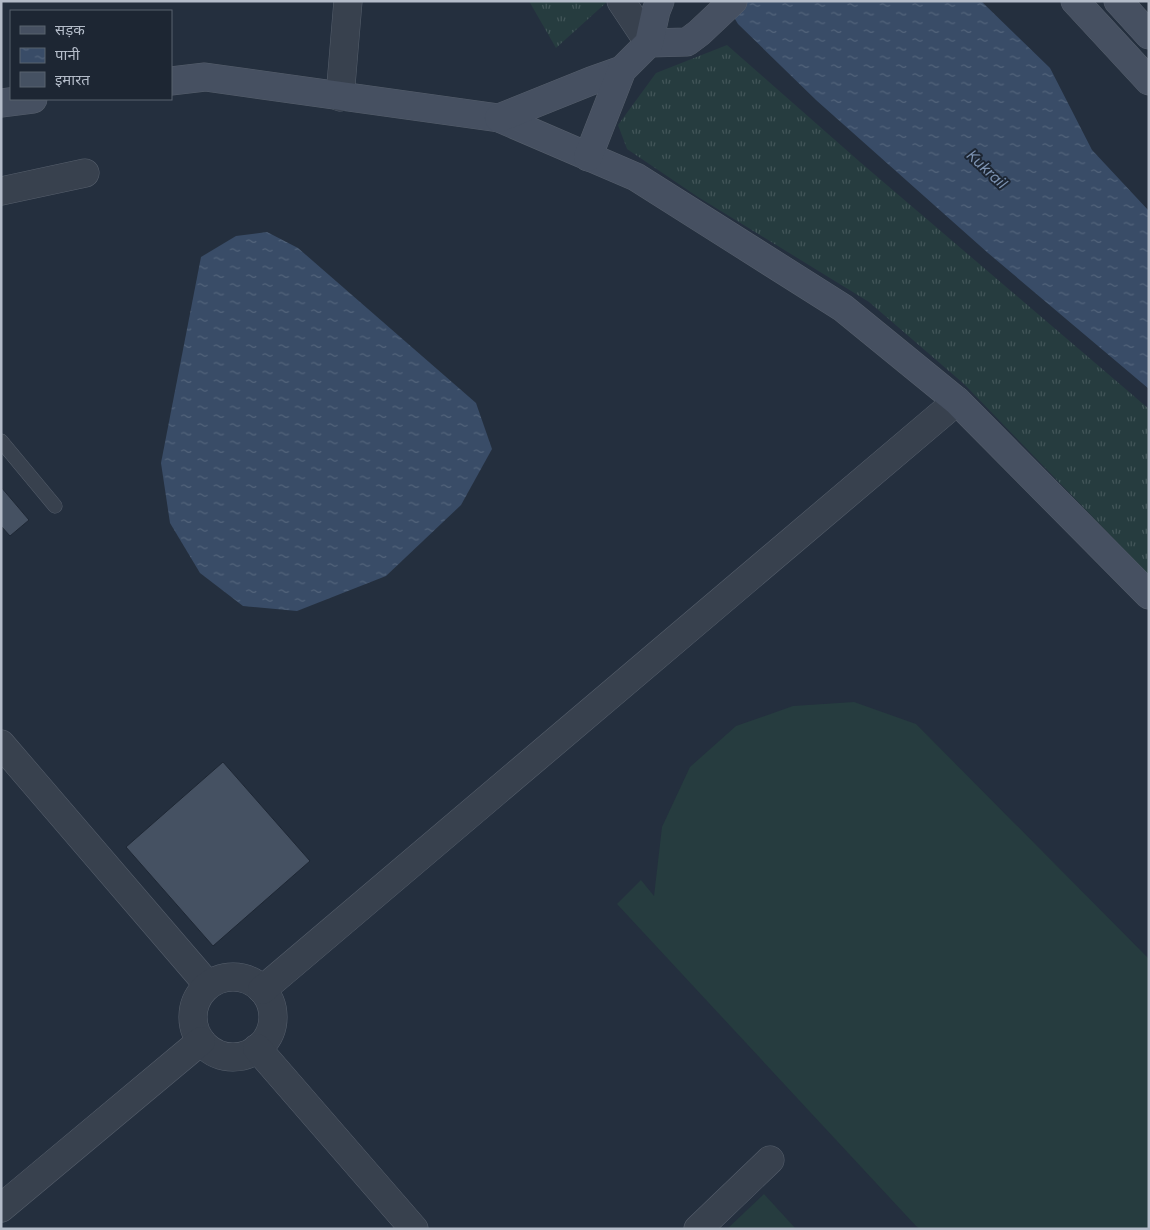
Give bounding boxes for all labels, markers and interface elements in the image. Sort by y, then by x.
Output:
legend [10,10,172,100]
text: सड़क [55,21,85,39]
text: पानी [55,46,81,64]
text: इमारत [55,71,90,89]
water label: Kukrail [963,146,1012,193]

